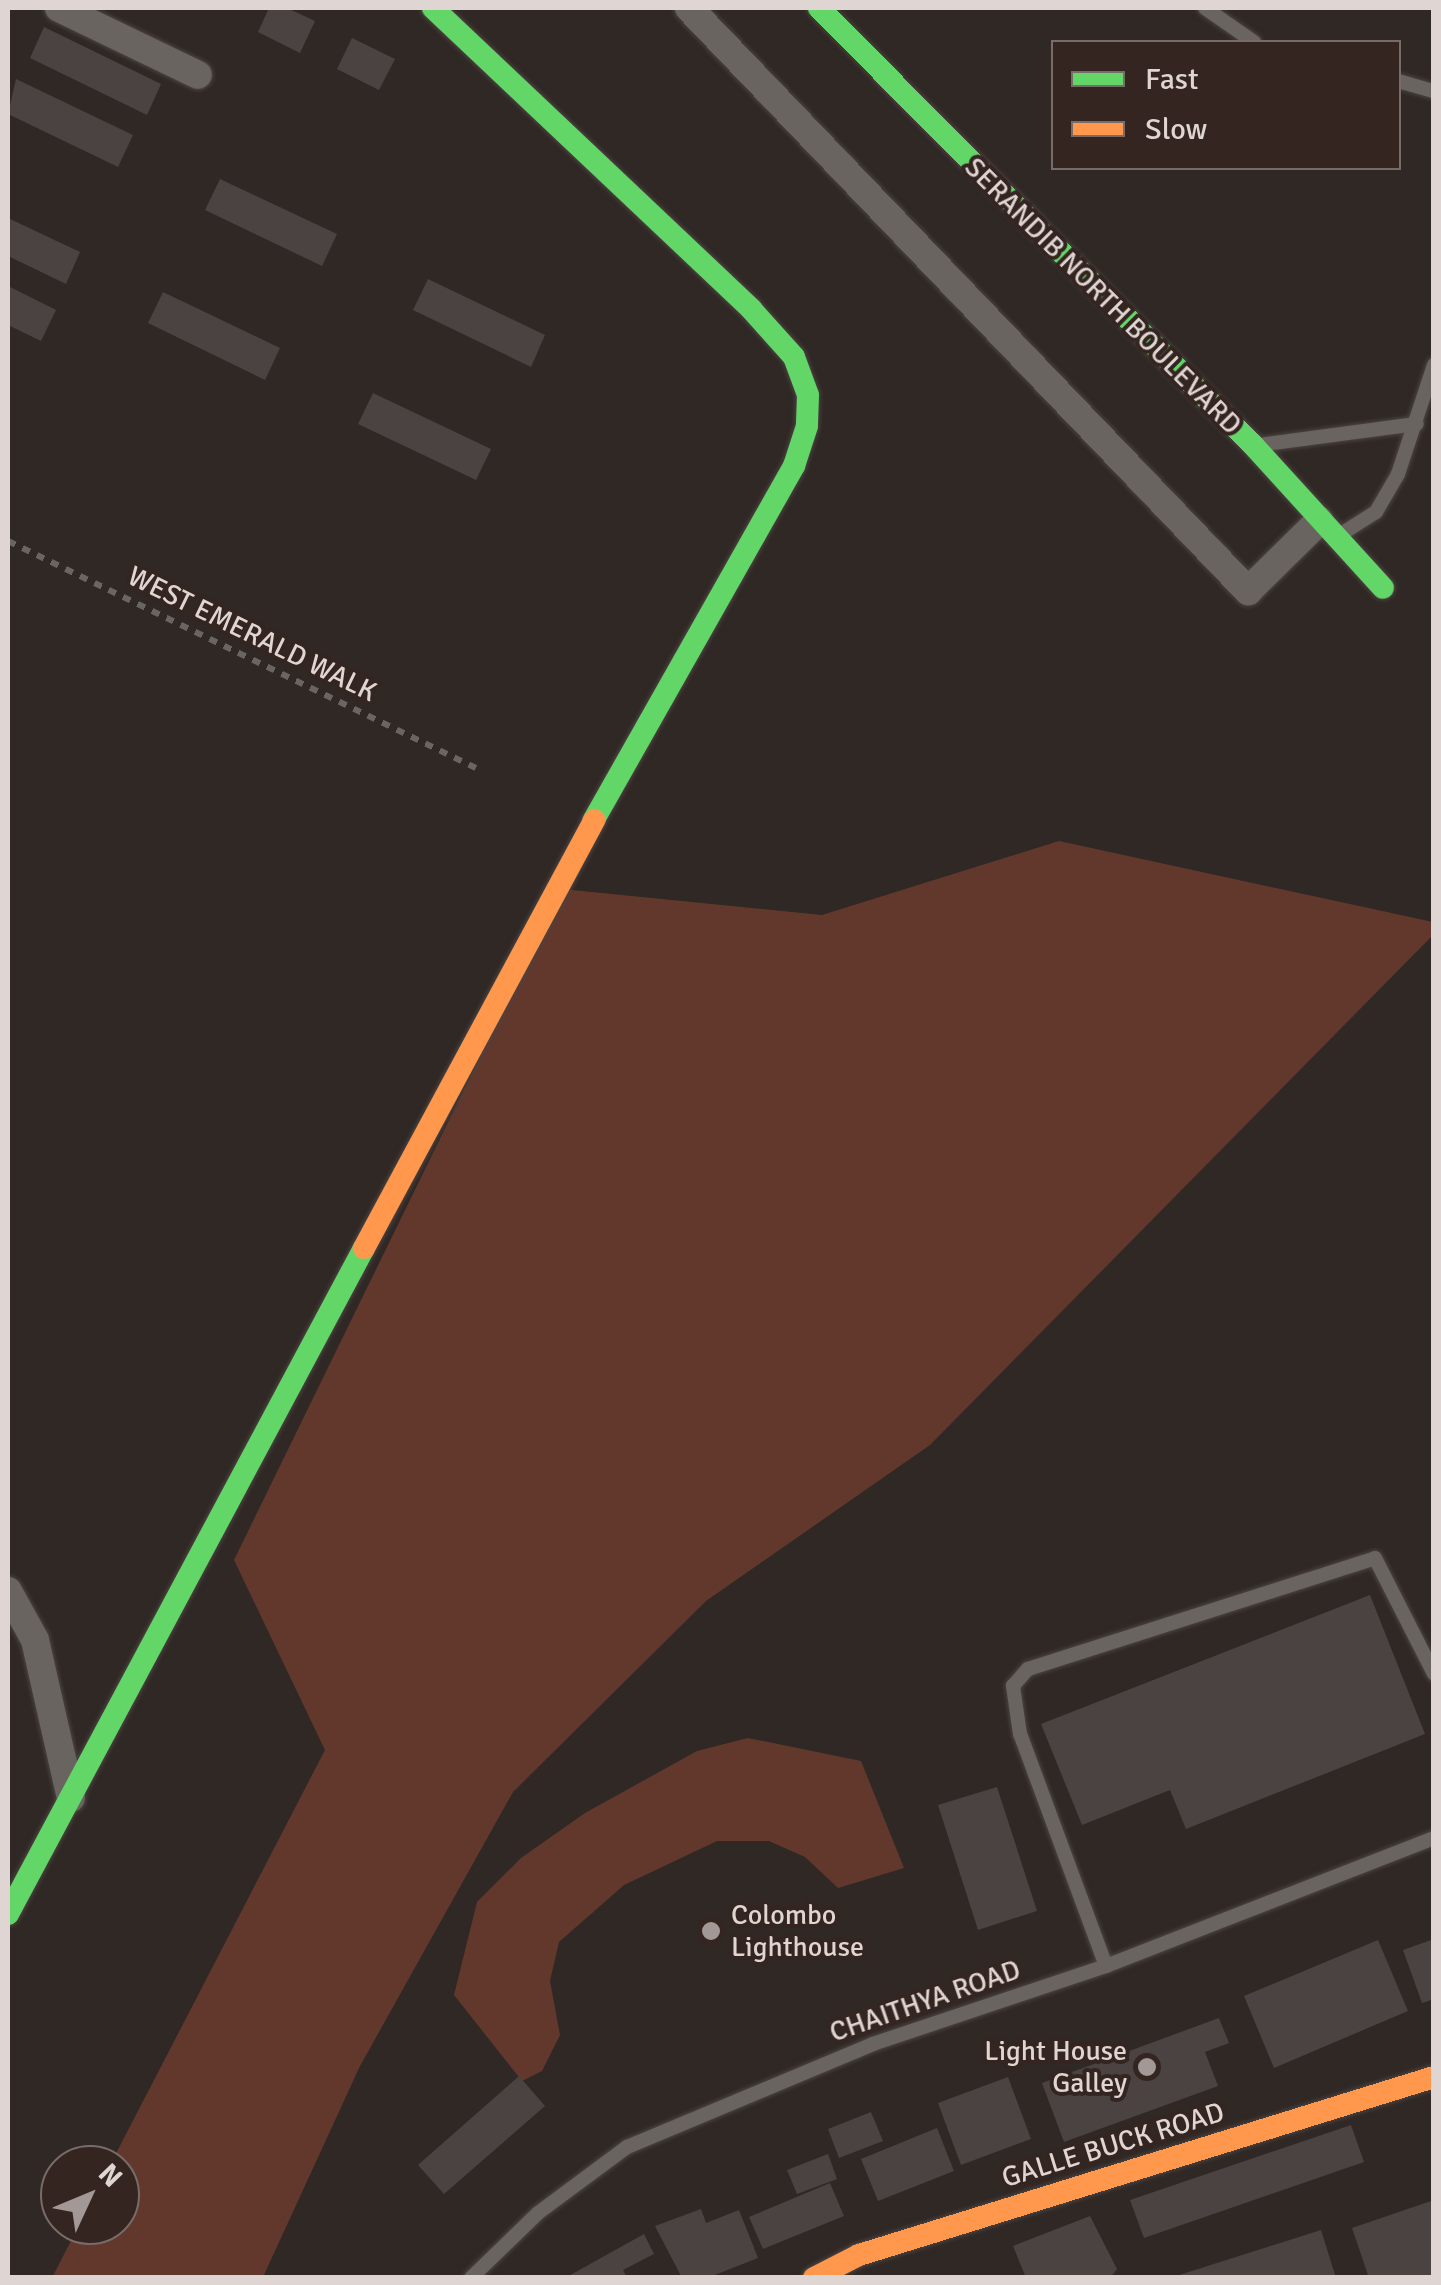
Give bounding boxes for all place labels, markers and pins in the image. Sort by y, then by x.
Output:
place label: Colombo Lighthouse [731,1898,864,1964]
marker: Colombo Lighthouse [700,1920,722,1942]
place label: Light House Galley [984,2034,1127,2100]
marker: Light House Galley [1136,2056,1158,2078]

